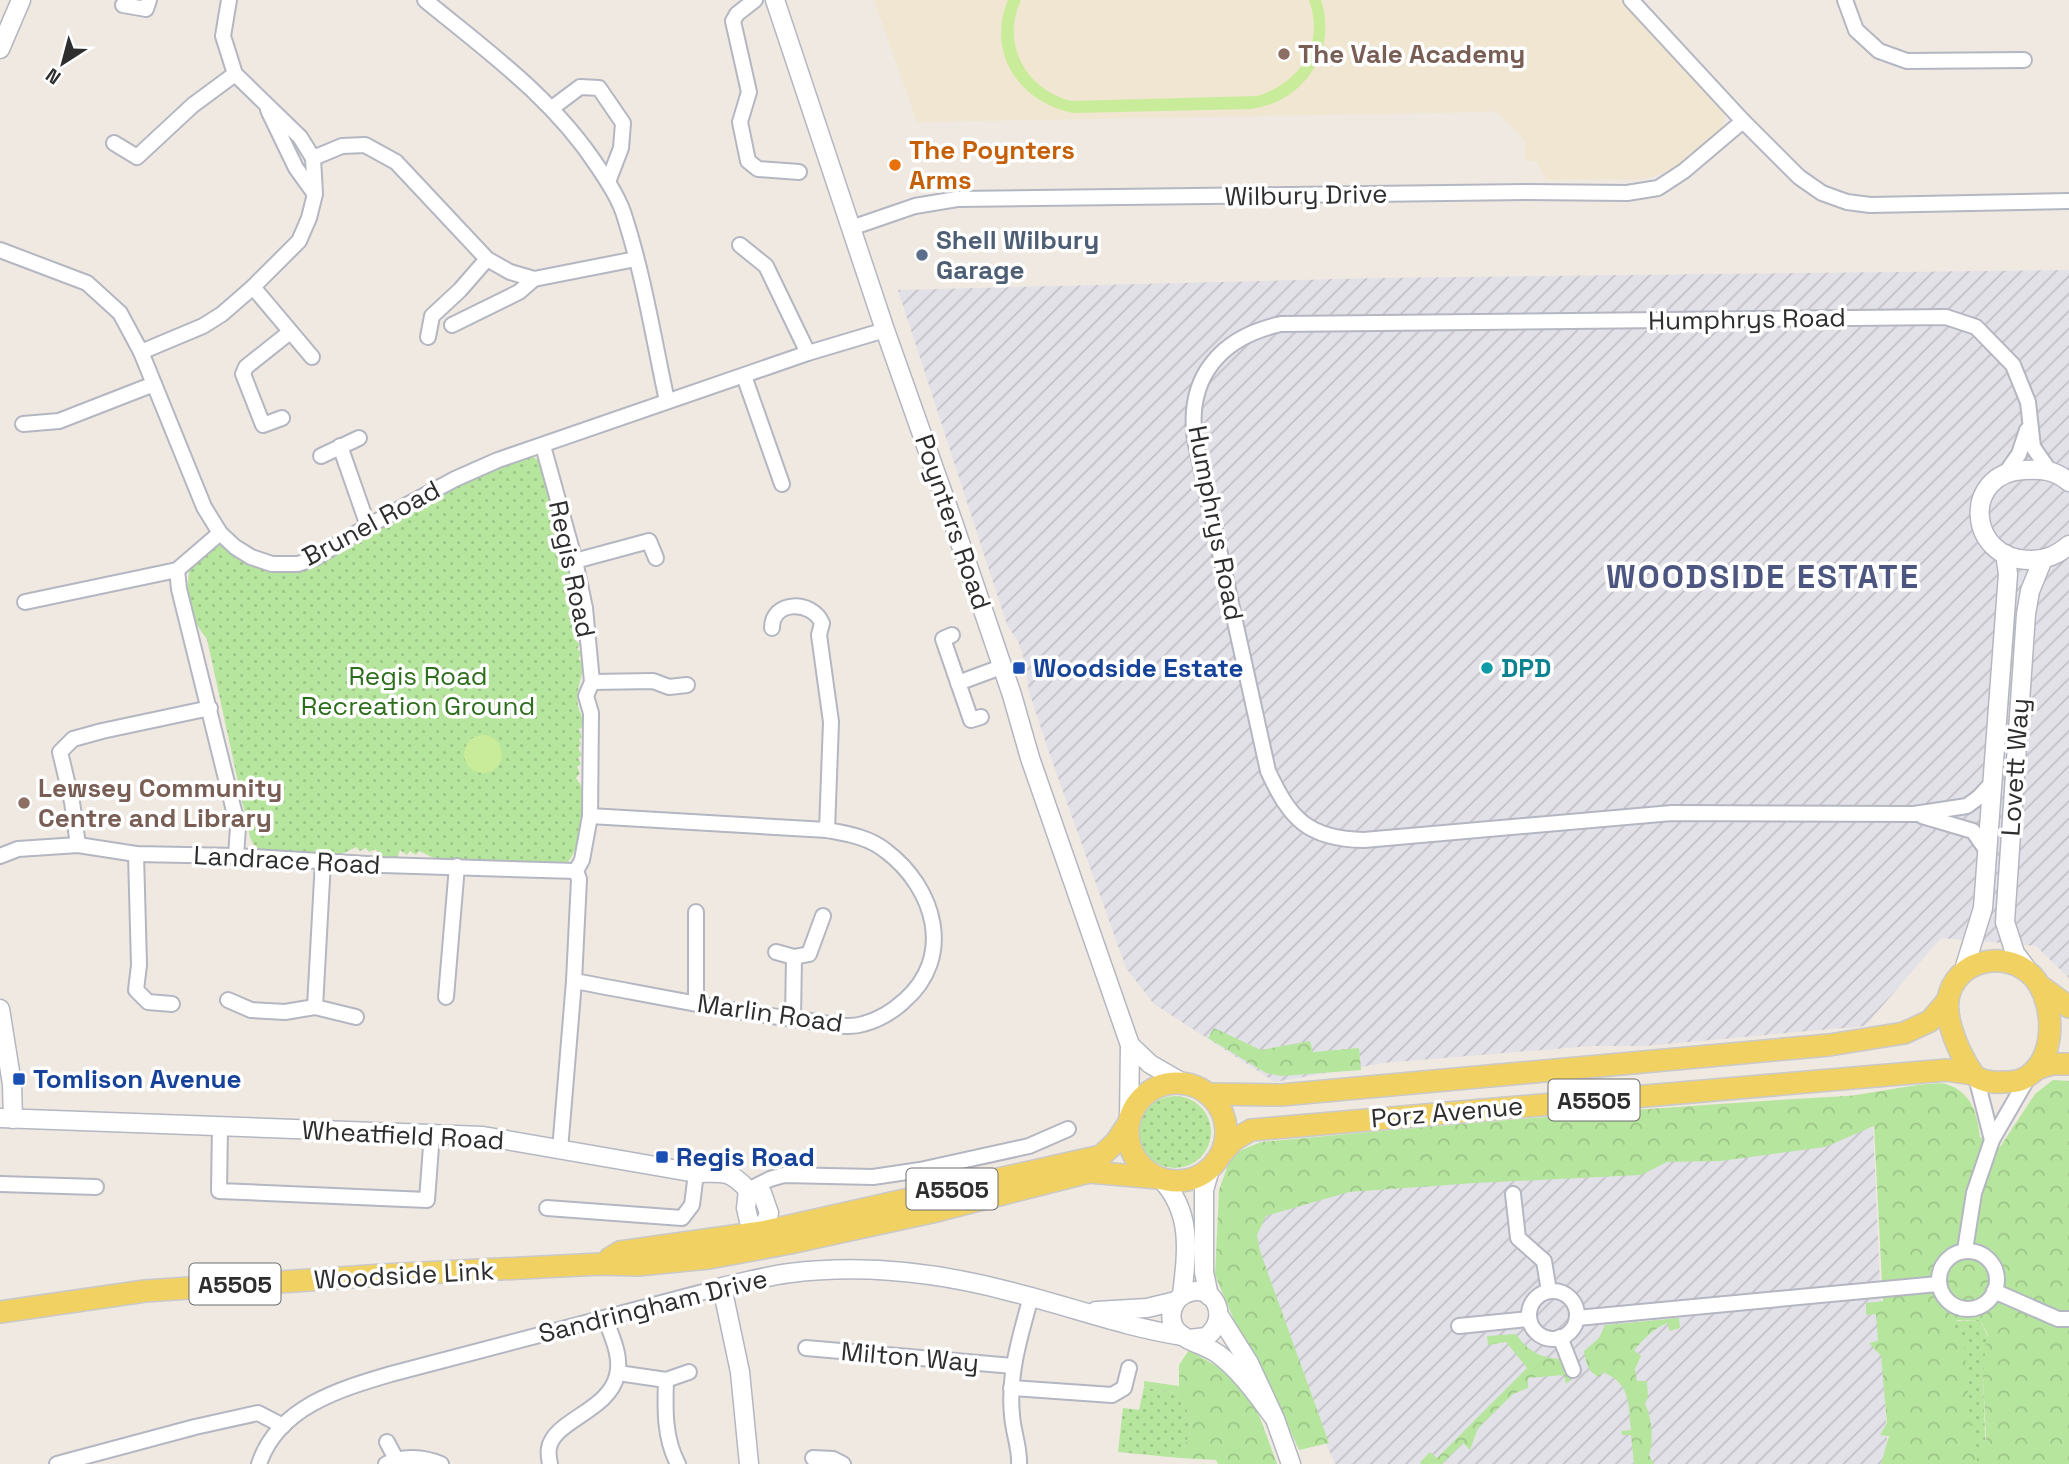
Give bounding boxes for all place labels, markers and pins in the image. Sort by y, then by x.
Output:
place label: The Vale Academy [1298,37,1525,71]
marker: The Vale Academy [1276,46,1292,62]
place label: The Poynters Arms [909,133,1075,197]
marker: The Poynters Arms [887,157,903,173]
place label: Shell Wilbury Garage [936,223,1099,287]
marker: Shell Wilbury Garage [914,247,930,263]
place label: Woodside Estate [1033,651,1243,685]
place label: DPD [1501,651,1551,685]
marker: Woodside Estate [1011,660,1027,676]
marker: DPD [1479,660,1495,676]
place label: Lewsey Community Centre and Library [38,771,282,835]
marker: Lewsey Community Centre and Library [16,795,32,811]
place label: Tomlison Avenue [33,1062,242,1096]
marker: Tomlison Avenue [11,1071,27,1087]
place label: Regis Road [676,1140,815,1174]
marker: Regis Road [654,1149,670,1165]

